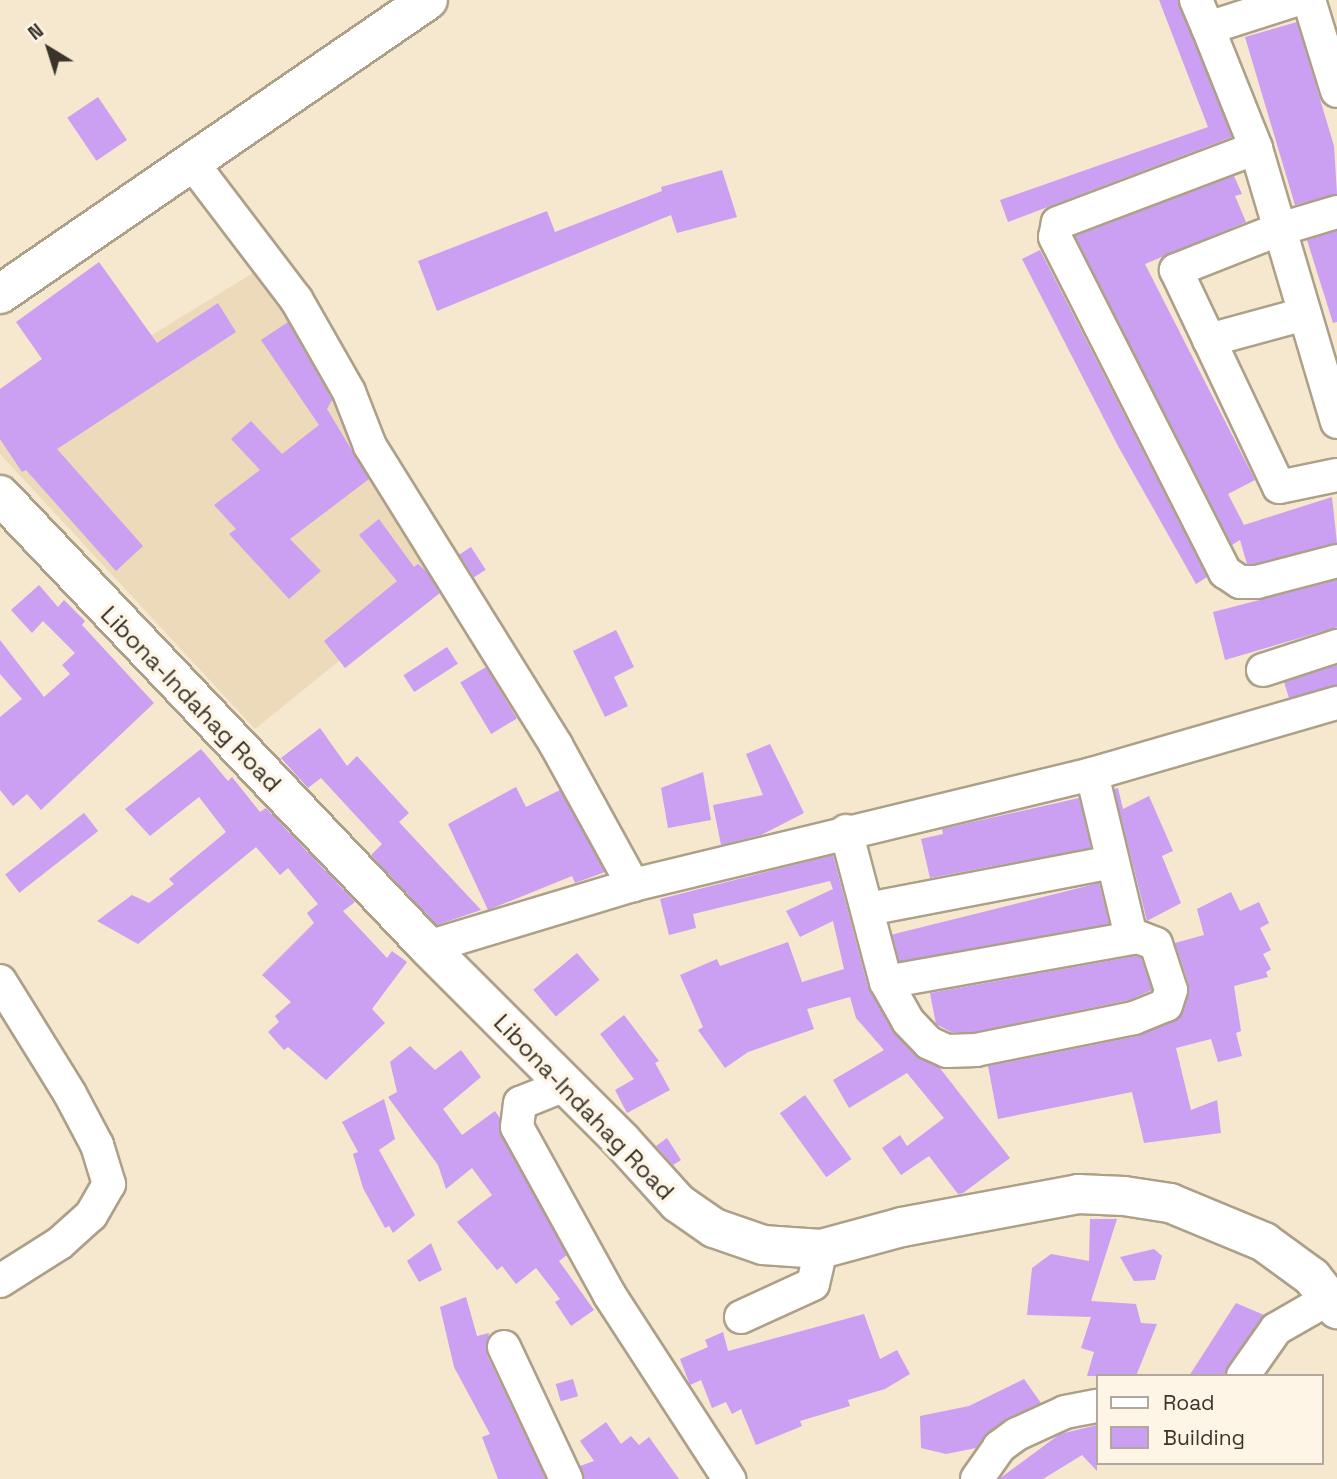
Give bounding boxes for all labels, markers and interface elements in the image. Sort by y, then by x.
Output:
north arrow [14,14,84,84]
text: N [23,18,48,46]
street label: Libona-Indahag Road [95,600,287,798]
street label: Libona-Indahag Road [488,1008,680,1206]
legend [1096,1374,1323,1465]
text: Road [1163,1389,1215,1416]
text: Building [1163,1424,1245,1451]

